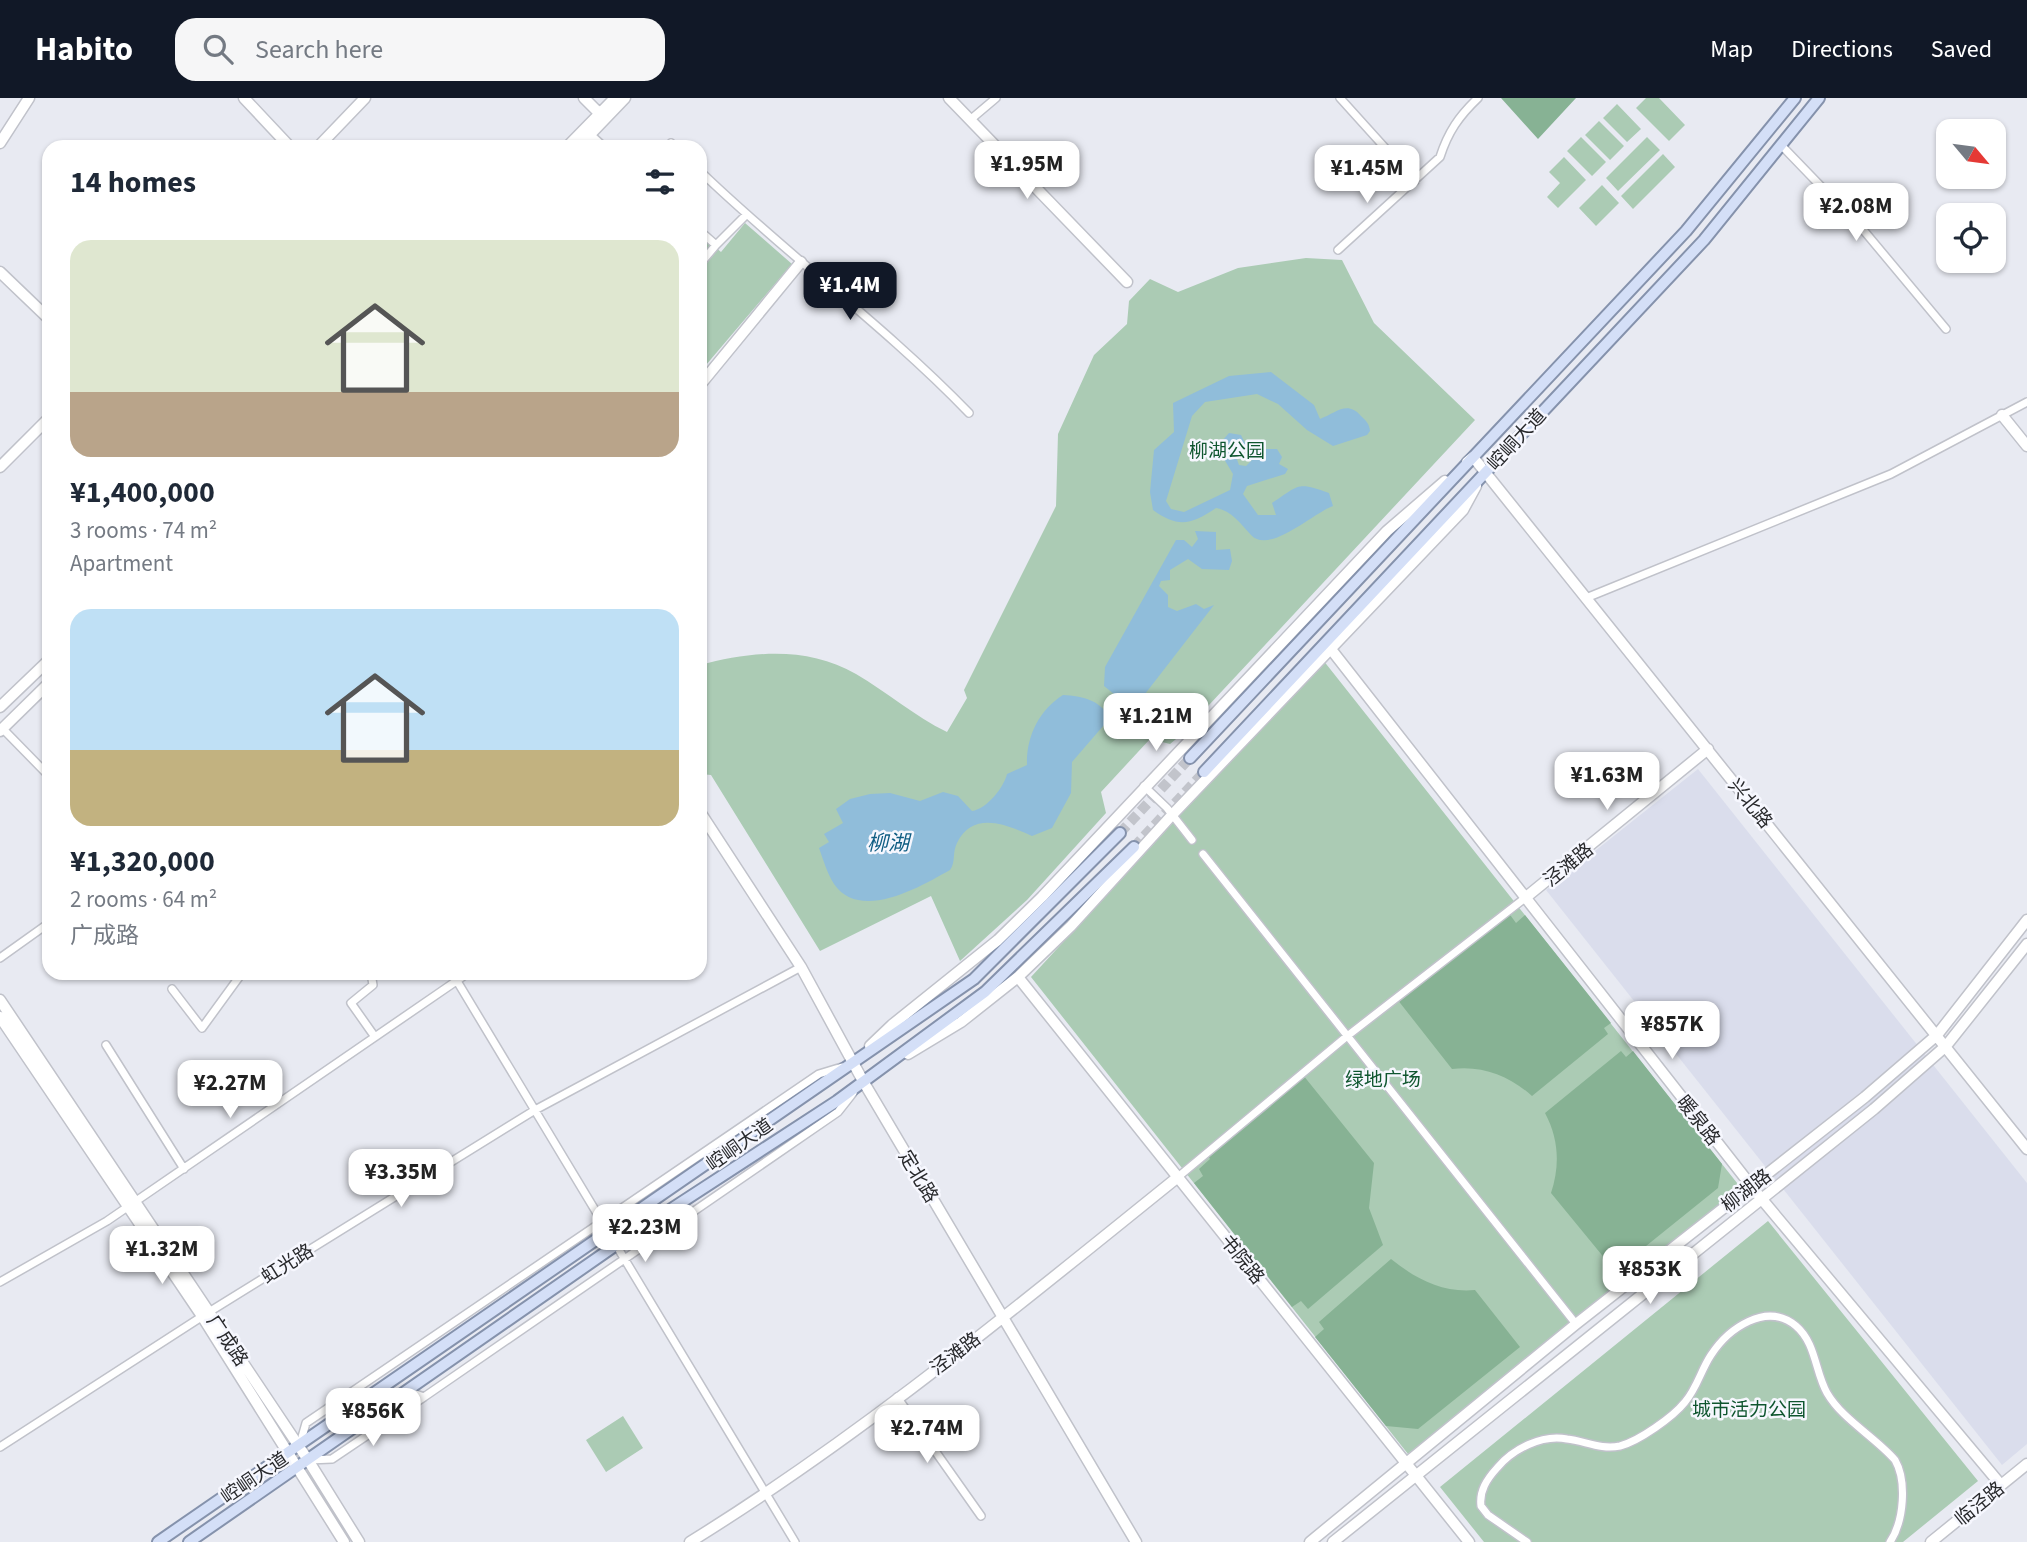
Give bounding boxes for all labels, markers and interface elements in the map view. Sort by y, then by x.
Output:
search box [175,18,665,81]
text: Habito [35,26,133,73]
icon: search [199,30,237,68]
text: Search here [255,31,383,68]
text: Map [1710,32,1753,67]
text: Directions [1791,32,1893,67]
text: Saved [1931,32,1992,67]
north arrow [1936,119,2006,189]
map controls [1936,119,2006,273]
pin: ¥1.95M [970,141,1084,201]
pin: ¥1.45M [1310,146,1424,205]
text: ¥1.95M [990,147,1064,180]
text: ¥1.45M [1330,151,1404,184]
text: 14 homes [70,161,196,204]
icon: filters [641,163,679,201]
pin: ¥2.08M [1799,184,1913,243]
text: ¥2.08M [1819,189,1893,222]
button: locate [1936,203,2006,273]
pin: ¥1.4M [801,262,899,322]
text: ¥1.4M [820,268,880,301]
icon: home [312,285,438,411]
street label: 崆峒大道 [1481,403,1553,477]
park label: 柳湖公园 [1189,438,1265,465]
text: ¥1,400,000 [70,471,215,514]
text: 3 rooms · 74 m² [70,514,217,547]
text: Apartment [70,547,173,580]
icon: home [312,655,438,781]
pin: ¥1.21M [1099,694,1213,753]
text: ¥1.21M [1119,699,1193,732]
pin: ¥1.63M [1550,752,1664,812]
text: ¥1.63M [1570,758,1644,791]
street label: 兴北路 [1721,773,1778,835]
water label: 柳湖 [867,828,912,858]
street label: 泾滩路 [1538,837,1600,894]
text: ¥1,320,000 [70,840,215,883]
text: 2 rooms · 64 m² [70,883,217,916]
text: 广成路 [70,919,139,952]
pin: ¥857K [1623,1002,1721,1061]
text: ¥857K [1641,1007,1703,1040]
pin: ¥2.27M [173,1060,287,1120]
text: ¥2.27M [193,1066,267,1099]
park label: 绿地广场 [1345,1067,1421,1094]
street label: 暖泉路 [1670,1090,1726,1152]
street label: 崆峒大道 [701,1112,779,1178]
street label: 定北路 [891,1145,944,1208]
pin: ¥3.35M [344,1150,458,1209]
text: ¥3.35M [364,1155,438,1188]
street label: 柳湖路 [1716,1163,1778,1219]
pin: ¥2.23M [588,1204,702,1264]
text: ¥2.23M [608,1210,682,1243]
pin: ¥1.32M [105,1226,219,1286]
street label: 书院路 [1213,1229,1270,1291]
text: ¥1.32M [125,1232,199,1265]
street label: 虹光路 [256,1238,319,1291]
pin: ¥853K [1601,1246,1699,1306]
text: ¥853K [1619,1252,1681,1285]
street label: 广成路 [200,1310,254,1372]
street label: 泾滩路 [925,1326,987,1382]
pin: ¥856K [324,1388,422,1448]
text: ¥856K [342,1394,404,1427]
park label: 城市活力公园 [1692,1397,1806,1424]
pin: ¥2.74M [870,1406,984,1465]
text: ¥2.74M [890,1411,964,1444]
street label: 崆峒大道 [216,1446,294,1511]
street label: 临泾路 [1949,1476,2011,1533]

